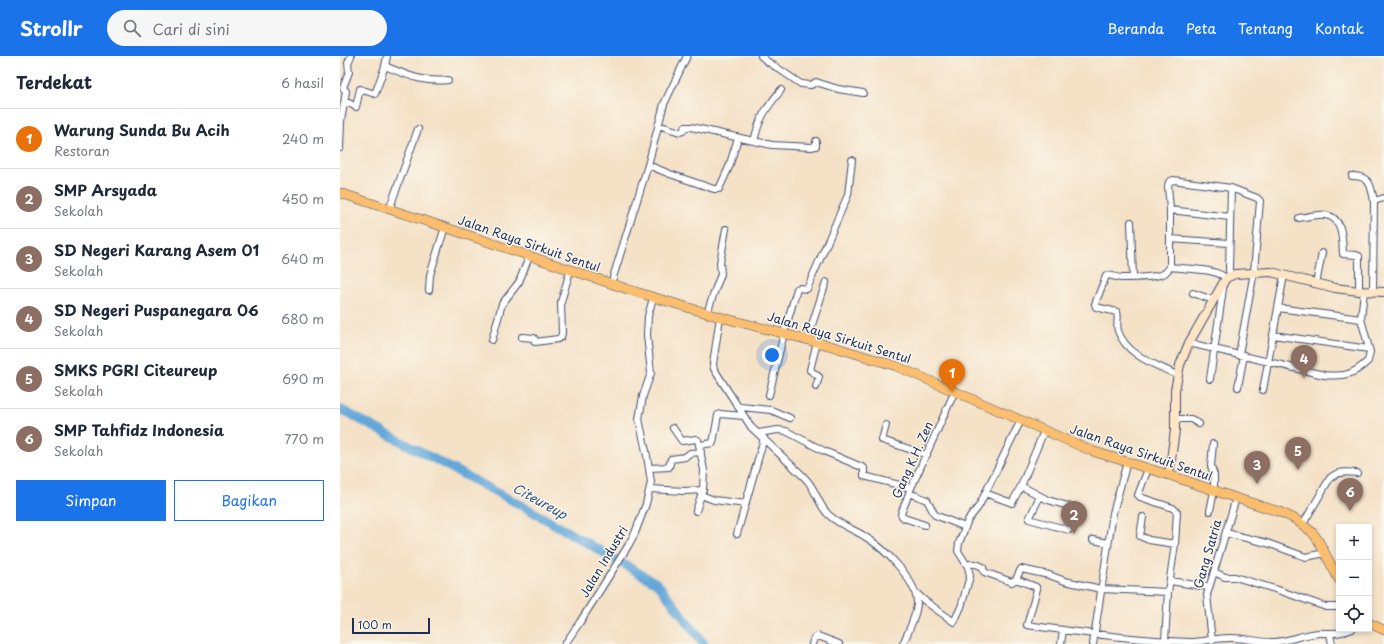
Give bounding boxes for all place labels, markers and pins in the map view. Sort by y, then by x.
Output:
pin: 4 [1291,345,1317,378]
pin: 1 [939,359,965,392]
pin: 5 [1285,437,1311,470]
pin: 3 [1244,451,1270,484]
pin: 6 [1337,478,1363,511]
pin: 2 [1061,501,1087,534]

